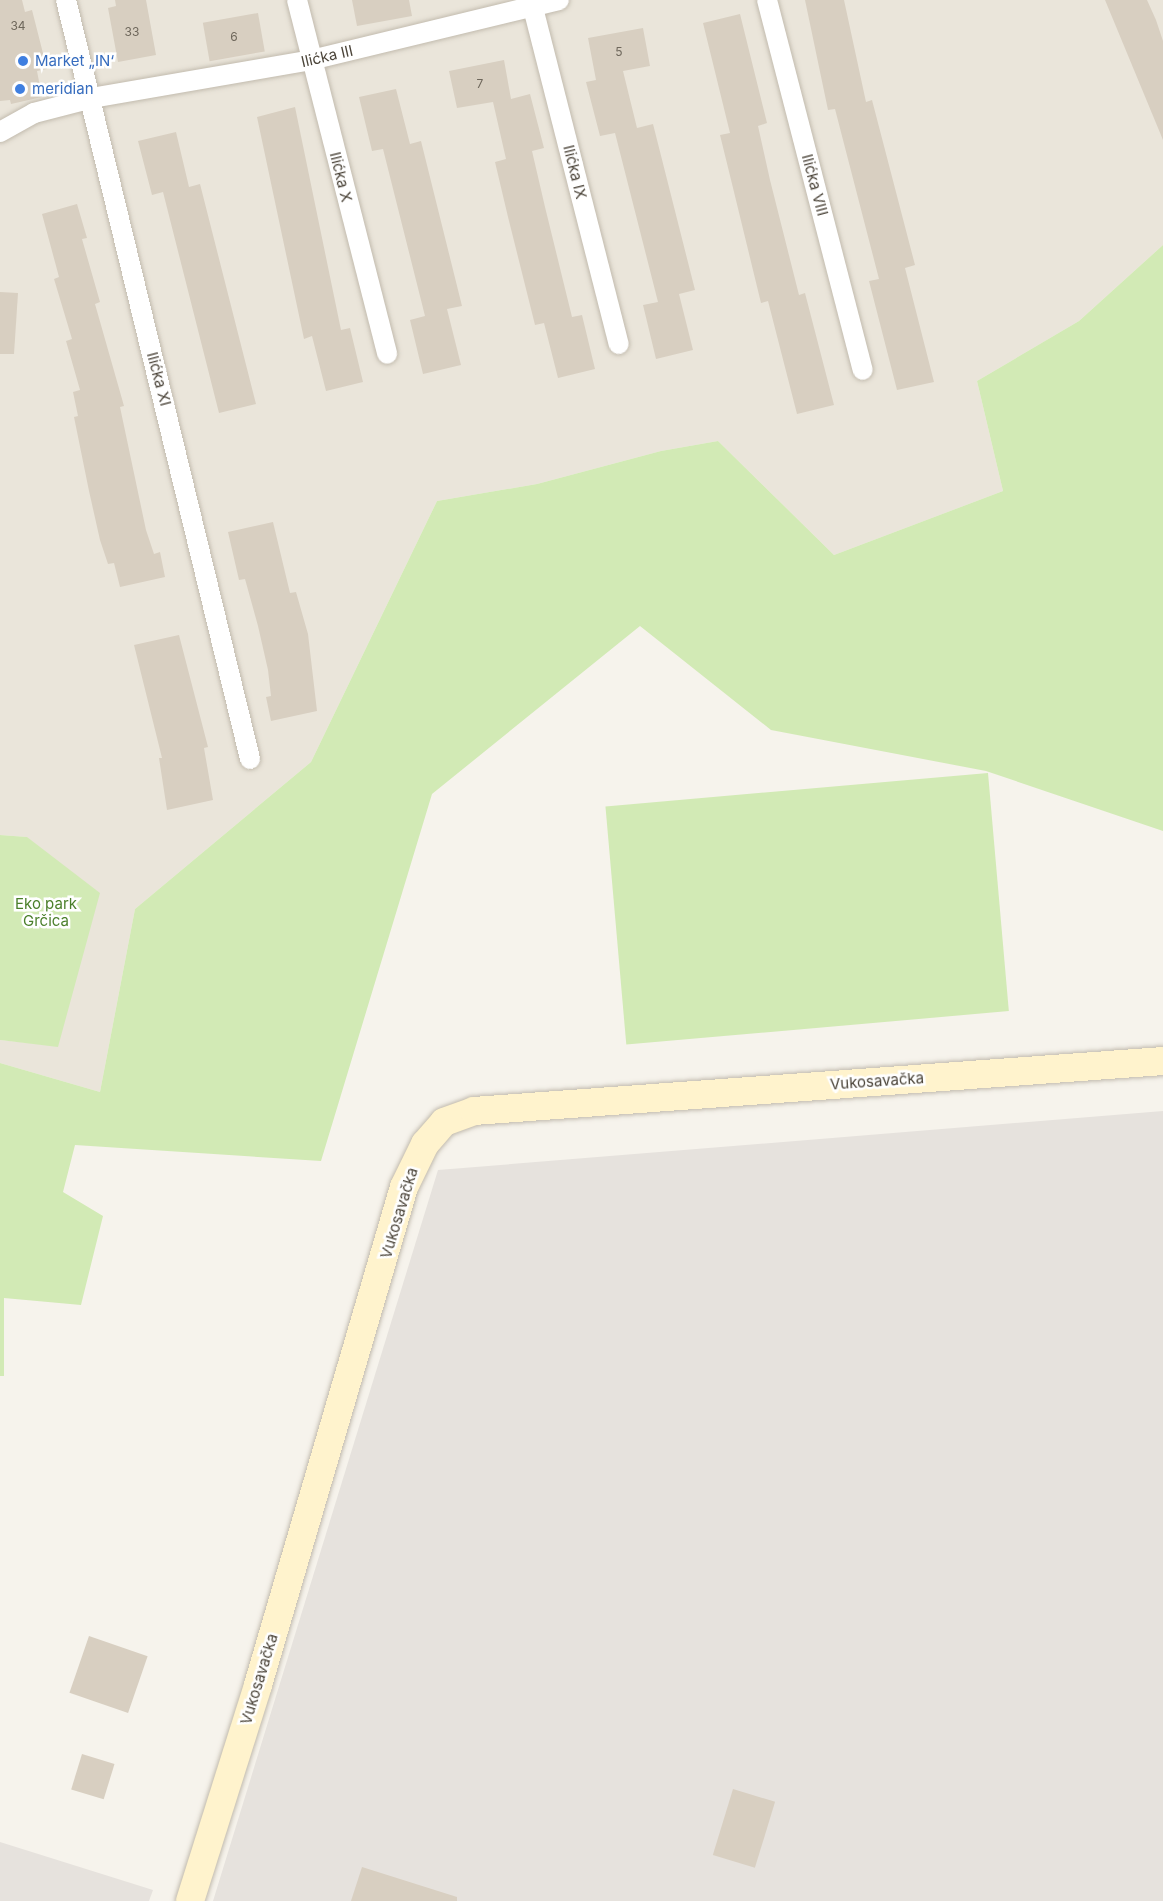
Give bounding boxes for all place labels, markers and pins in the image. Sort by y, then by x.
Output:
place label: Market „IN‘ [35,52,114,70]
marker: Market „IN‘ [16,54,30,68]
place label: meridian [32,80,94,98]
marker: meridian [13,82,27,96]

